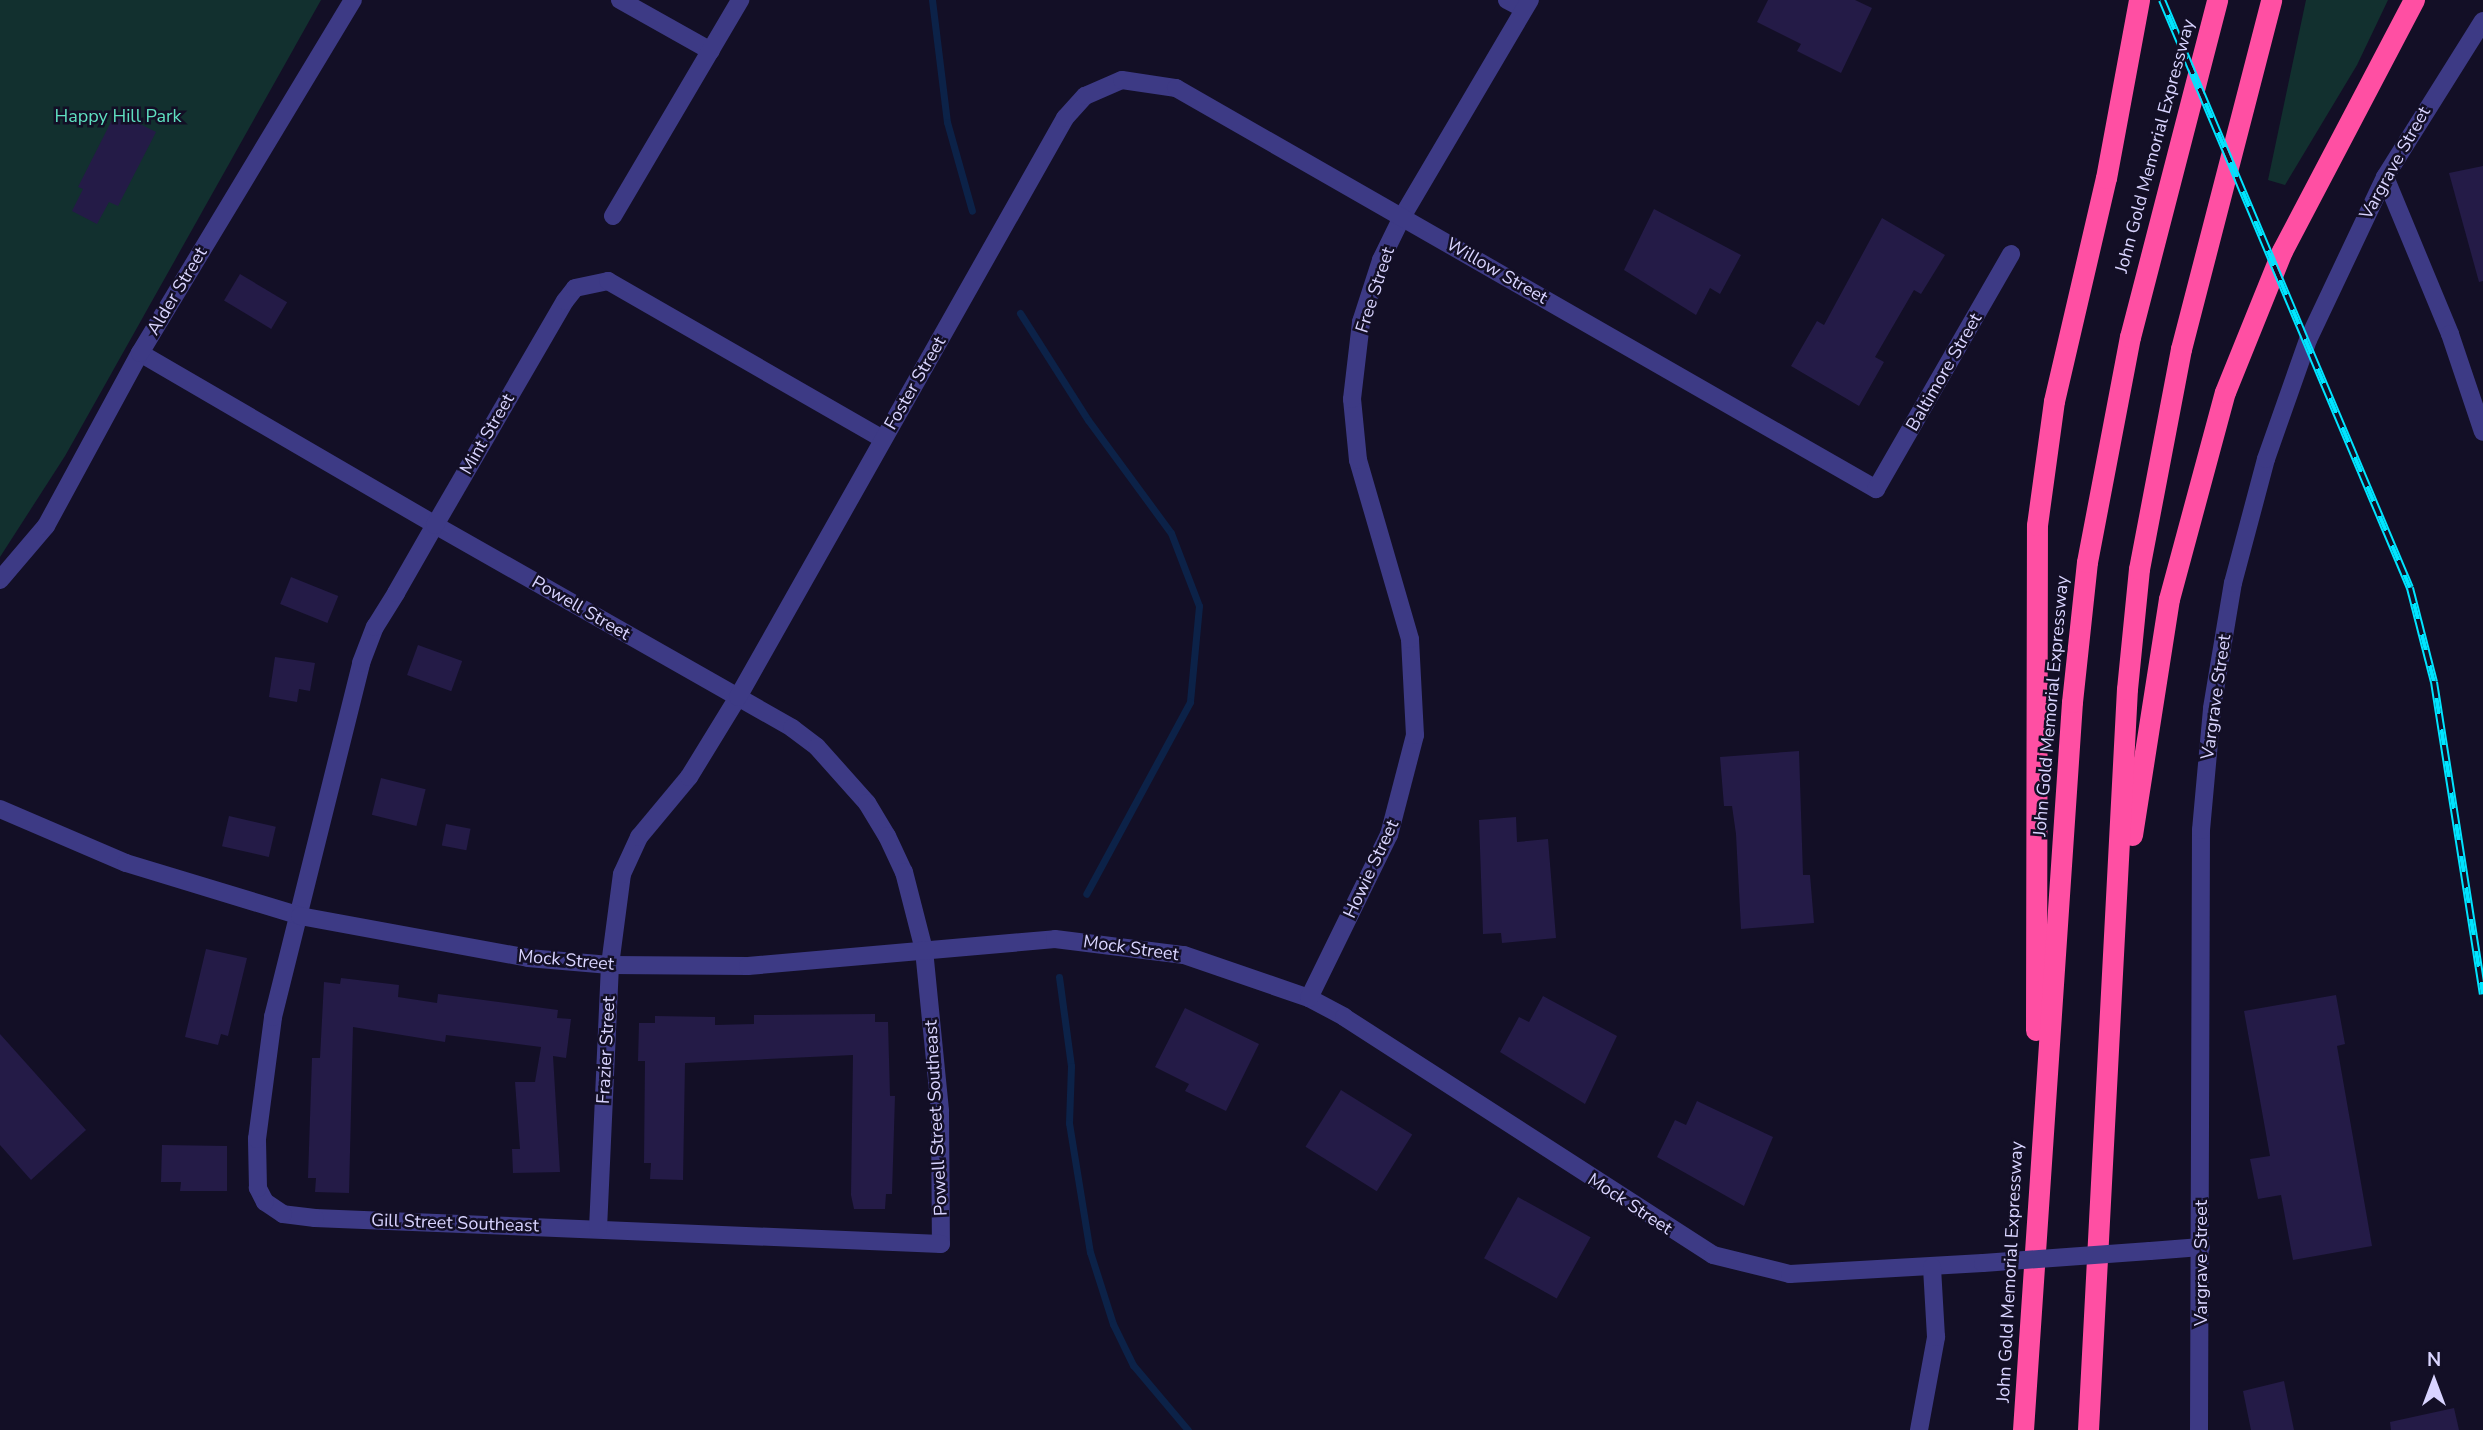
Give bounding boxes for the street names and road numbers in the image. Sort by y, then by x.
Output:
street label: John Gold Memorial Expressway [2111,17,2199,275]
street label: Vargrave Street [2355,103,2435,223]
street label: Willow Street [1443,233,1551,309]
street label: Alder Street [142,243,212,339]
street label: Free Street [1351,244,1399,336]
street label: Baltimore Street [1902,309,1986,435]
street label: Foster Street [880,333,950,433]
street label: Mint Street [455,390,519,478]
street label: Powell Street [528,571,634,645]
street label: John Gold Memorial Expressway [2029,575,2073,837]
street label: Vargrave Street [2197,633,2235,761]
street label: Howie Street [1339,816,1403,922]
street label: Mock Street [1082,931,1180,965]
street label: Mock Street [517,945,615,975]
street label: Frazier Street [592,996,620,1104]
street label: Powell Street Southeast [920,1019,952,1217]
street label: John Gold Memorial Expressway [1992,1141,2028,1403]
street label: Mock Street [1584,1169,1676,1239]
street label: Vargrave Street [2190,1200,2212,1326]
street label: Gill Street Southeast [371,1209,539,1237]

